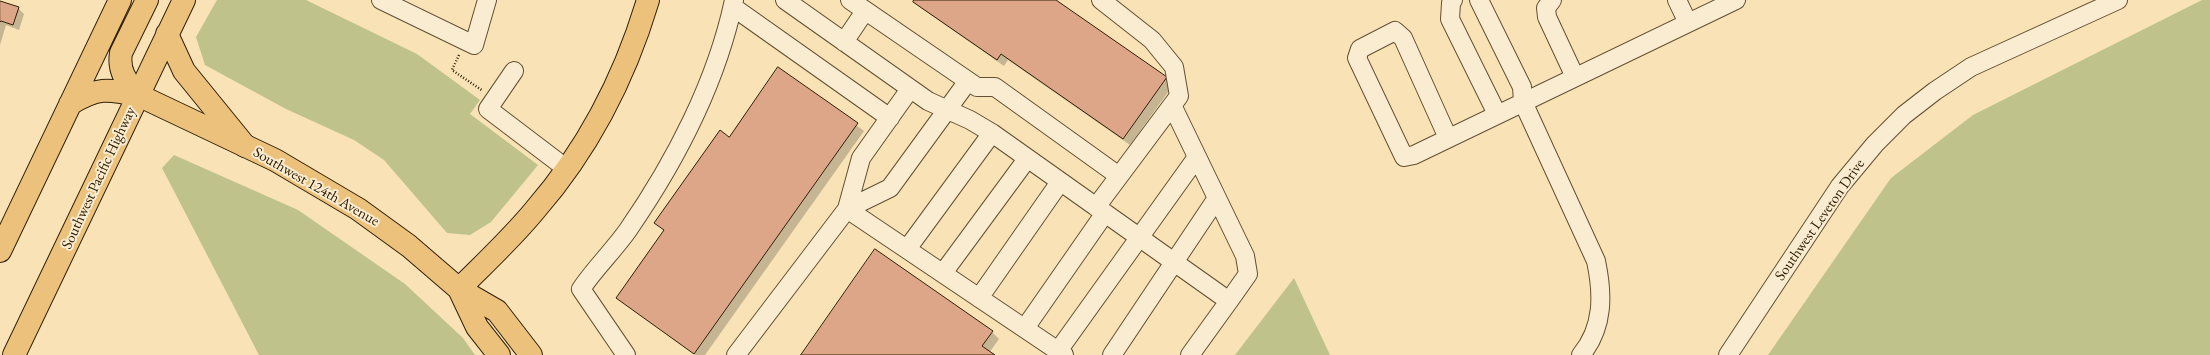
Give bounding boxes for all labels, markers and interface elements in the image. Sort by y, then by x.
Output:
street label: Southwest Pacific Highway [58,104,140,252]
street label: Southwest 124th Avenue [250,144,382,230]
street label: Southwest Leveton Drive [1771,156,1869,284]

